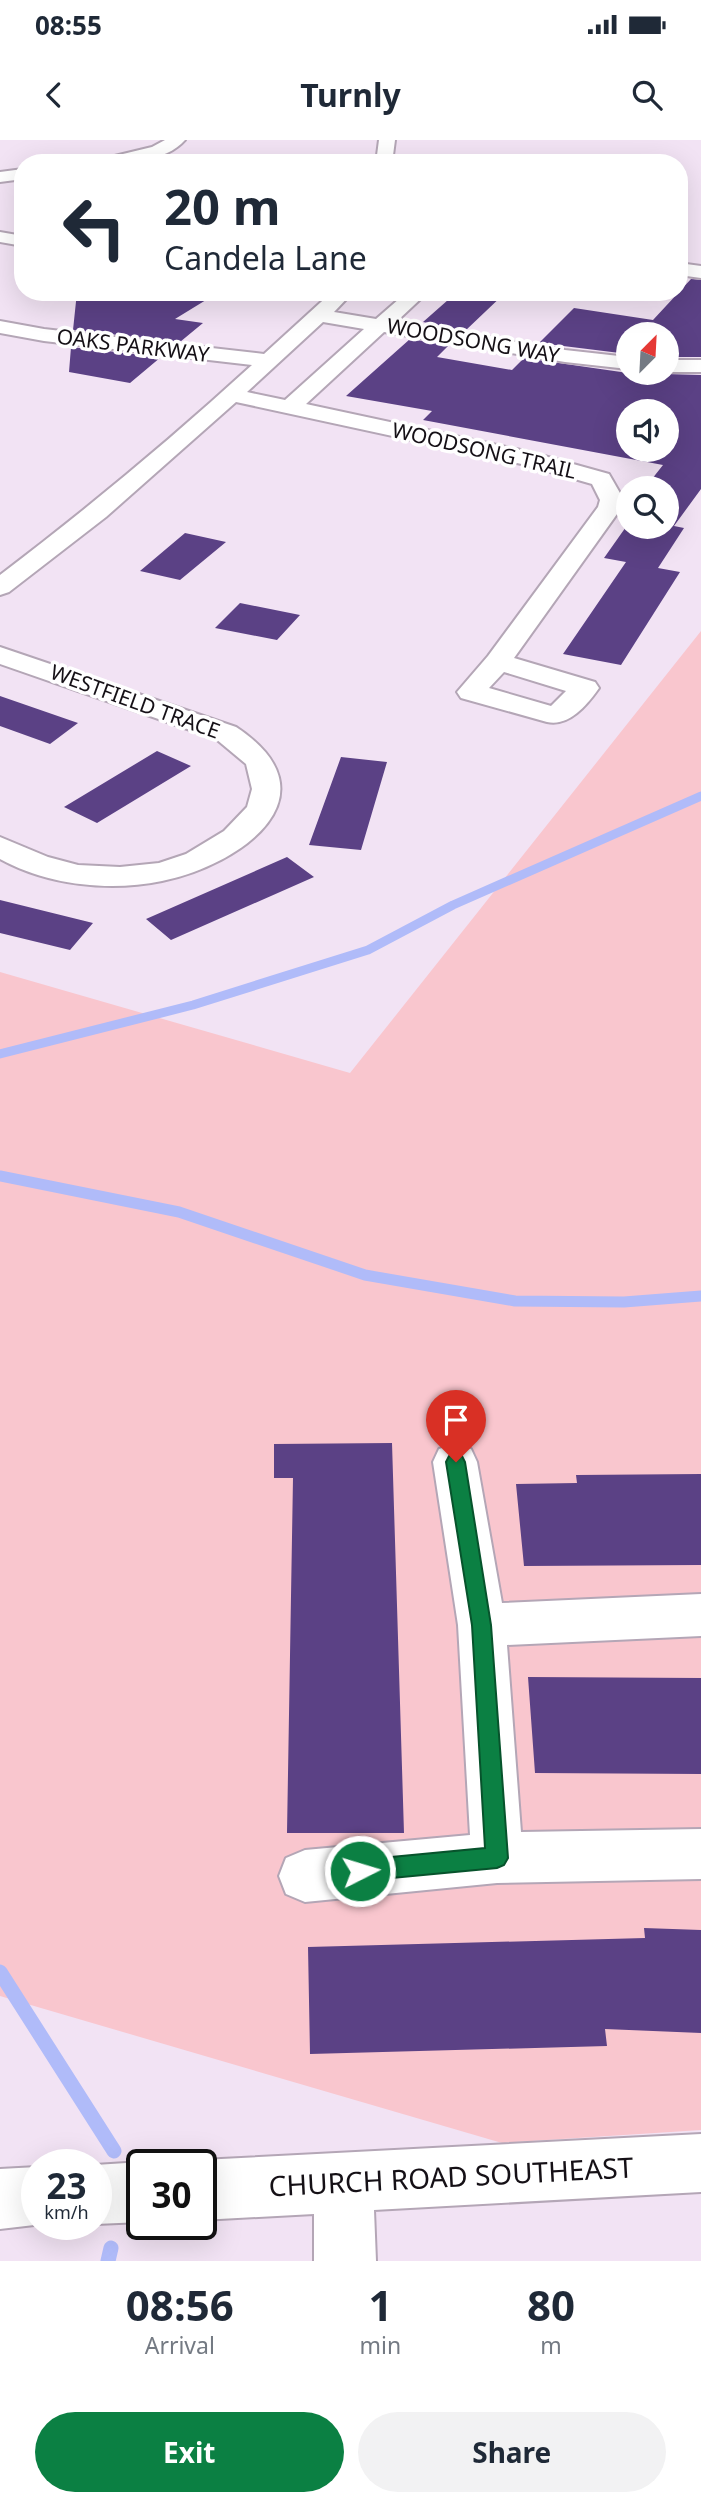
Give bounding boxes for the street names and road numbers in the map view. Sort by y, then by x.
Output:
street label: WOODSONG WAY [385,311,562,369]
street label: OAKS PARKWAY [55,322,211,368]
street label: WOODSONG TRAIL [389,415,579,485]
street label: WESTFIELD TRACE [47,657,224,745]
street label: CHURCH ROAD SOUTHEAST [268,2147,635,2205]

